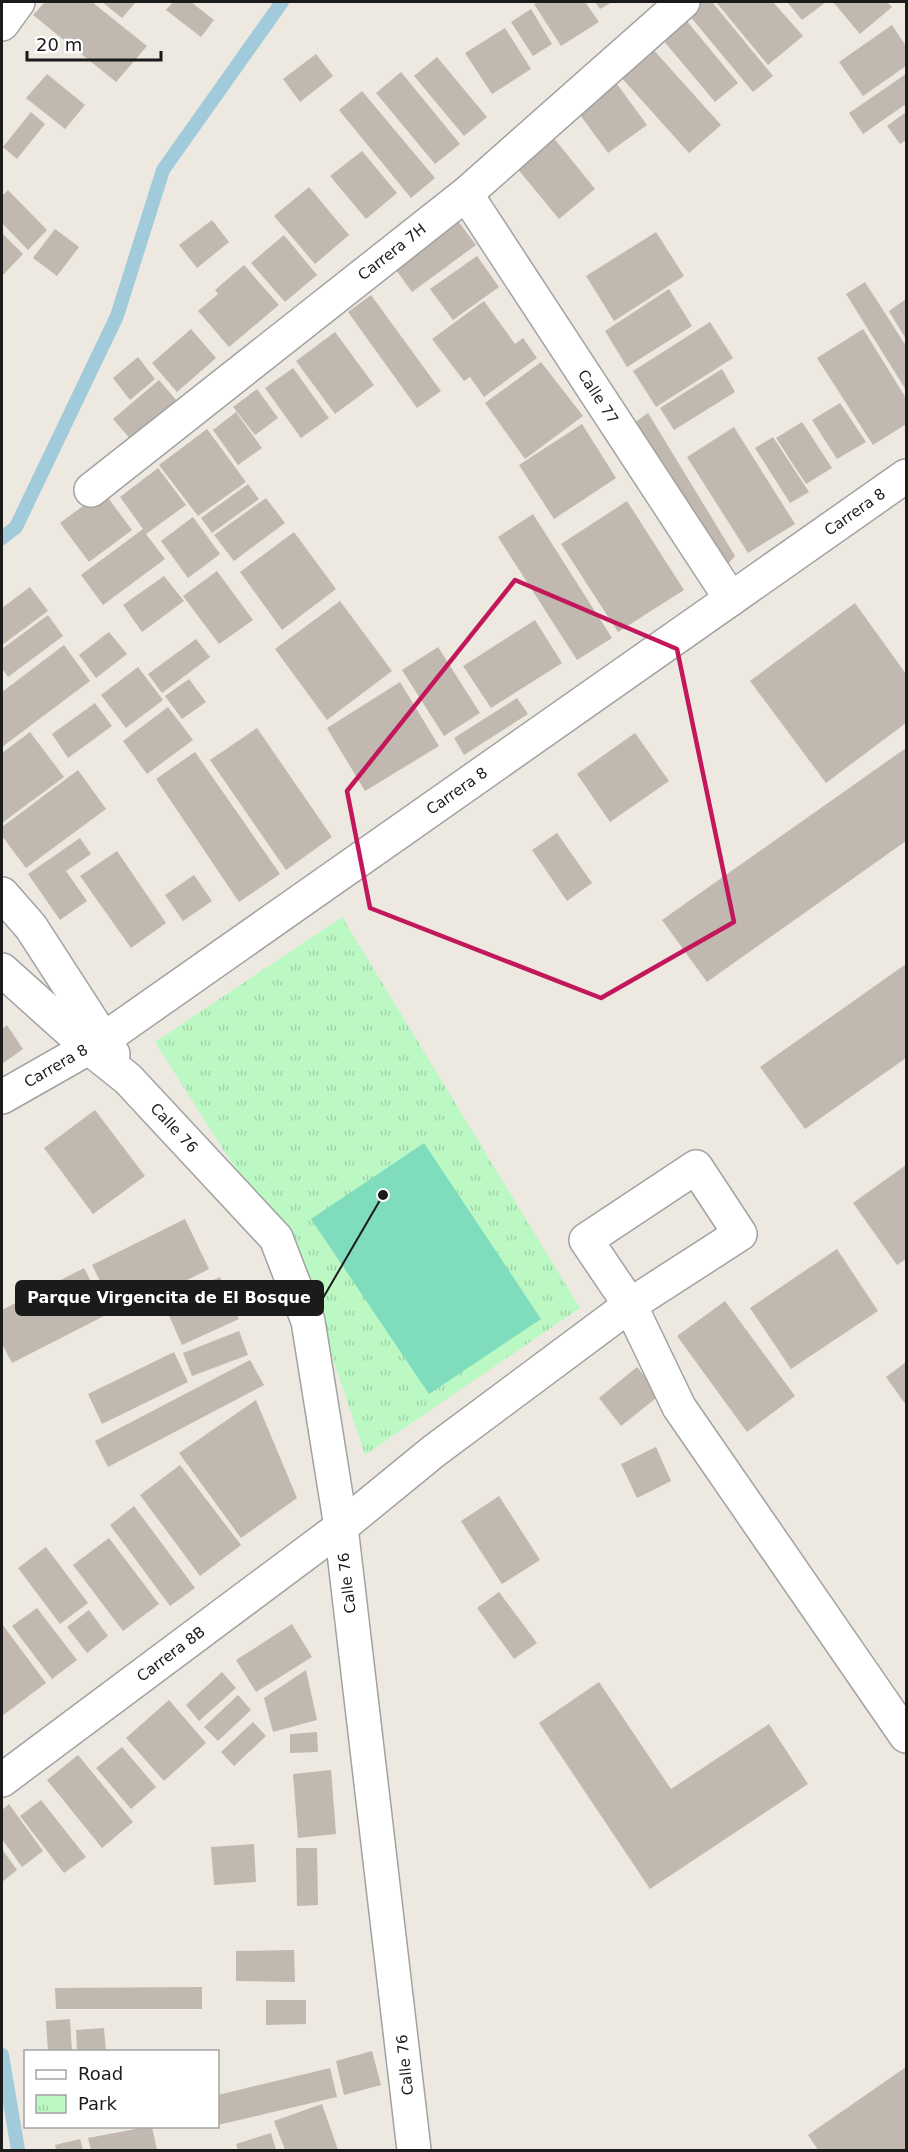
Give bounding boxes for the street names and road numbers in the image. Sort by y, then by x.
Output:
street label: Carrera 7H [354,220,430,284]
street label: Calle 77 [574,366,622,428]
street label: Carrera 8 [821,484,889,540]
street label: Carrera 8 [423,763,491,819]
street label: Carrera 8 [21,1041,91,1091]
street label: Calle 76 [147,1100,201,1156]
street label: Calle 76 [334,1552,360,1614]
street label: Carrera 8B [133,1623,209,1685]
street label: Calle 76 [393,2034,417,2096]

